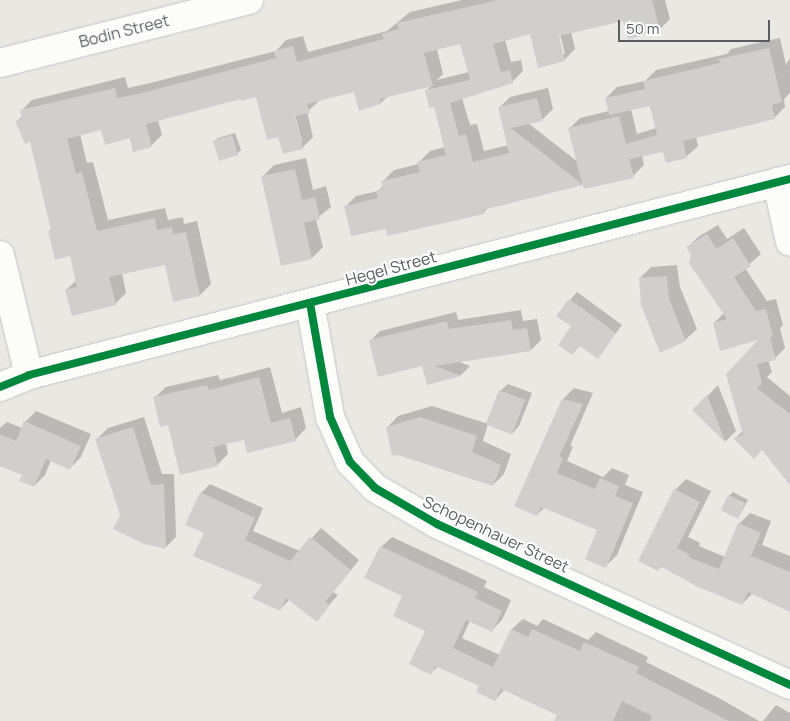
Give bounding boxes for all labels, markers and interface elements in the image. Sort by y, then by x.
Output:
scale bar [620,10,772,42]
street label: Bodin Street [77,11,171,51]
text: 50 m [626,18,660,39]
street label: Hegel Street [344,247,438,289]
street label: Schopenhauer Street [420,492,572,576]

